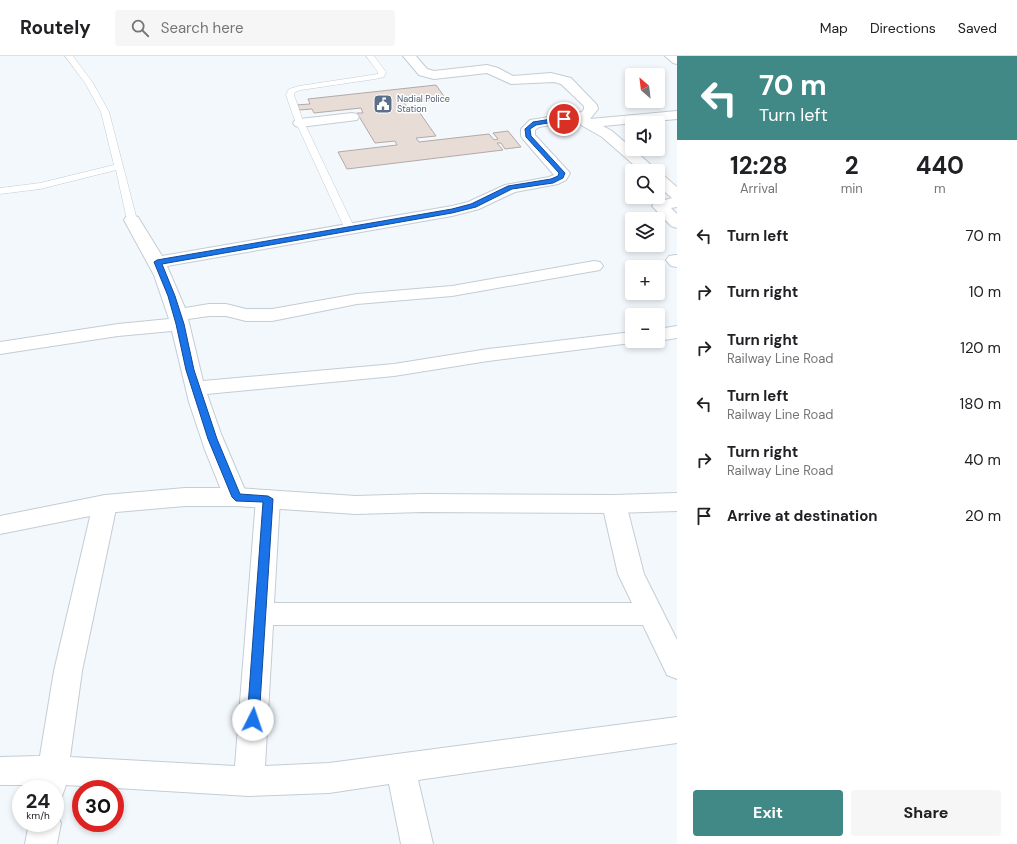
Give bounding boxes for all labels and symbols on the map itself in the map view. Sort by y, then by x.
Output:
north arrow [625,68,665,108]
public building icon: Nadial Police Station [372,93,394,115]
place label: Nadial Police Station [397,93,450,115]
pin [547,102,581,136]
position arrow [232,699,274,741]
speed limit sign: 30 [72,780,124,832]

